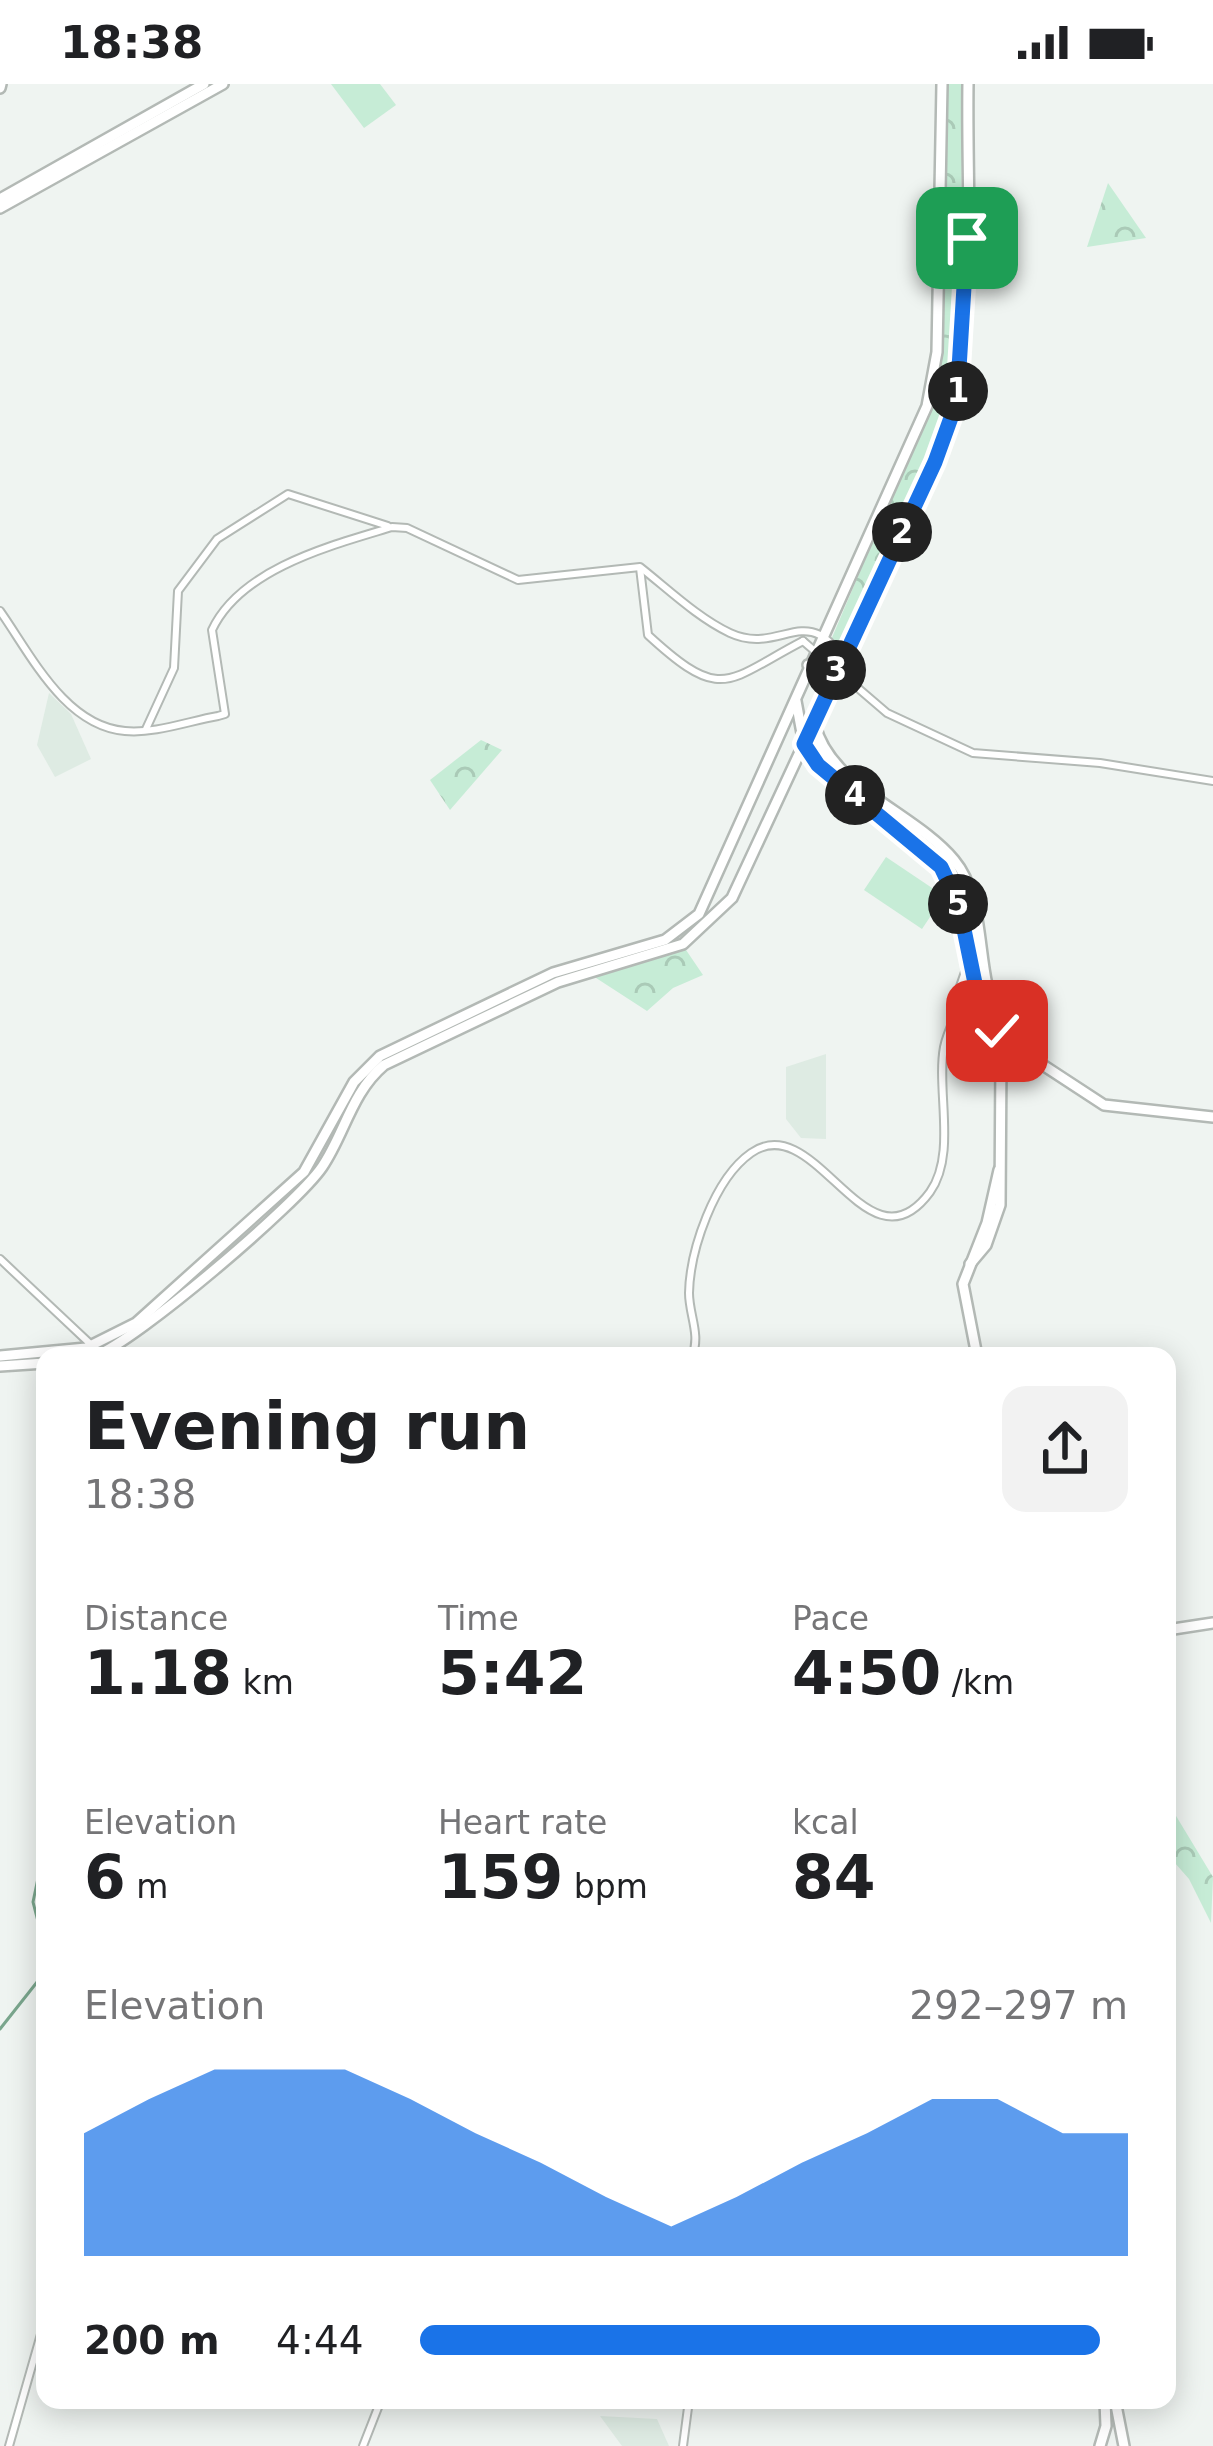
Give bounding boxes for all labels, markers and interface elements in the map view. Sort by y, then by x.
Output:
text: 18:38 [60,16,203,69]
pin [916,187,1018,289]
icon: arrive [934,205,1000,271]
pin: 1 [928,361,988,421]
text: 1 [947,371,969,410]
pin: 2 [872,502,932,562]
text: 2 [891,512,913,551]
pin: 3 [806,640,866,700]
text: 3 [825,650,847,689]
pin: 4 [825,765,885,825]
text: 4 [844,775,866,814]
pin: 5 [928,874,988,934]
text: 5 [947,884,969,923]
pin [946,980,1048,1082]
icon: check [964,998,1030,1064]
button: share [1002,1386,1128,1512]
text: Evening run [84,1388,530,1465]
text: 18:38 [84,1472,196,1517]
text: Distance [84,1599,228,1638]
text: Time [438,1599,519,1638]
text: Pace [792,1599,869,1638]
text: 1.18 [84,1638,232,1708]
text: 5:42 [438,1638,587,1708]
text: 4:50 [792,1638,941,1708]
text: km [232,1663,294,1702]
text: /km [941,1663,1014,1702]
text: Elevation [84,1803,237,1842]
text: Heart rate [438,1803,607,1842]
text: kcal [792,1803,859,1842]
text: 6 [84,1842,126,1912]
text: 159 [438,1842,563,1912]
text: 84 [792,1842,876,1912]
text: m [126,1867,168,1906]
text: bpm [563,1867,648,1906]
text: Elevation [84,1983,265,2028]
text: 292–297 m [909,1983,1128,2028]
text: 200 m [84,2318,220,2363]
text: 4:44 [276,2318,364,2363]

